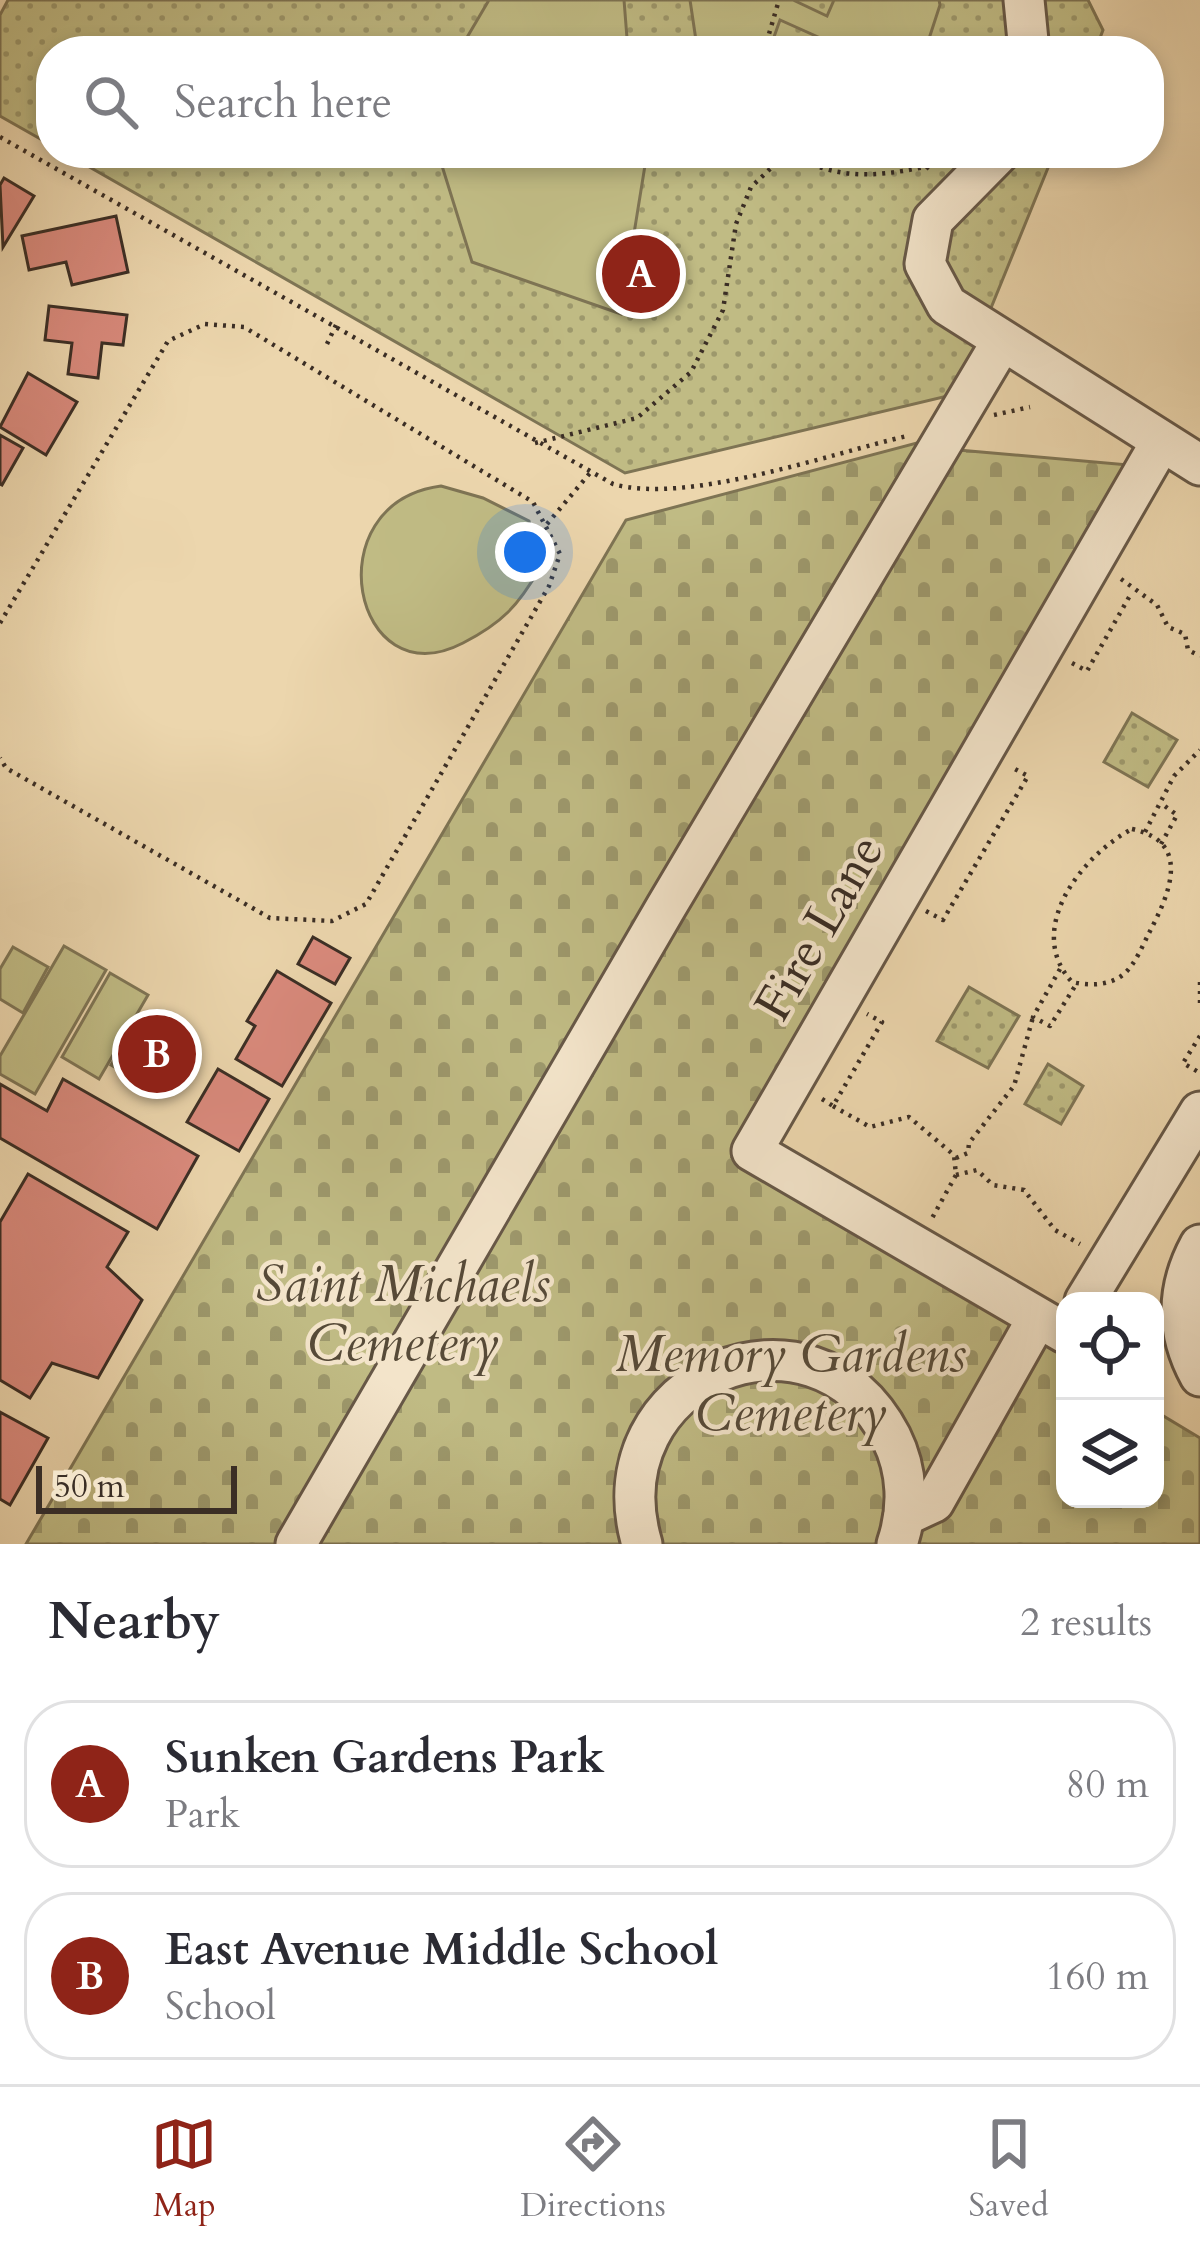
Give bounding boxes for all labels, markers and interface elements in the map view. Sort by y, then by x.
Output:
search box [36,36,1164,168]
icon: search [78,69,144,135]
text: Search here [174,72,392,133]
pin: A [602,229,680,319]
your location [495,522,555,582]
street label: Fire Lane [738,822,901,1034]
pin: B [118,1009,196,1099]
park label: Saint Michaels Cemetery [256,1250,550,1379]
map controls [1056,1292,1164,1508]
button: locate [1056,1292,1164,1400]
park label: Memory Gardens Cemetery [616,1320,966,1449]
button: layers [1056,1400,1164,1508]
scale bar [36,1460,237,1513]
text: 50 m [54,1464,125,1509]
text: Nearby [48,1587,220,1657]
text: 2 results [1020,1596,1152,1649]
text: Sunken Gardens Park [165,1727,605,1788]
text: A [75,1758,105,1811]
text: 80 m [1066,1758,1149,1811]
text: Park [165,1788,240,1841]
text: East Avenue Middle School [165,1919,718,1980]
text: B [76,1950,104,2003]
text: 160 m [1046,1950,1149,2003]
text: School [165,1980,276,2033]
tab: Map [151,2111,217,2228]
tab: Directions [520,2111,666,2228]
tab: Saved [969,2111,1049,2228]

